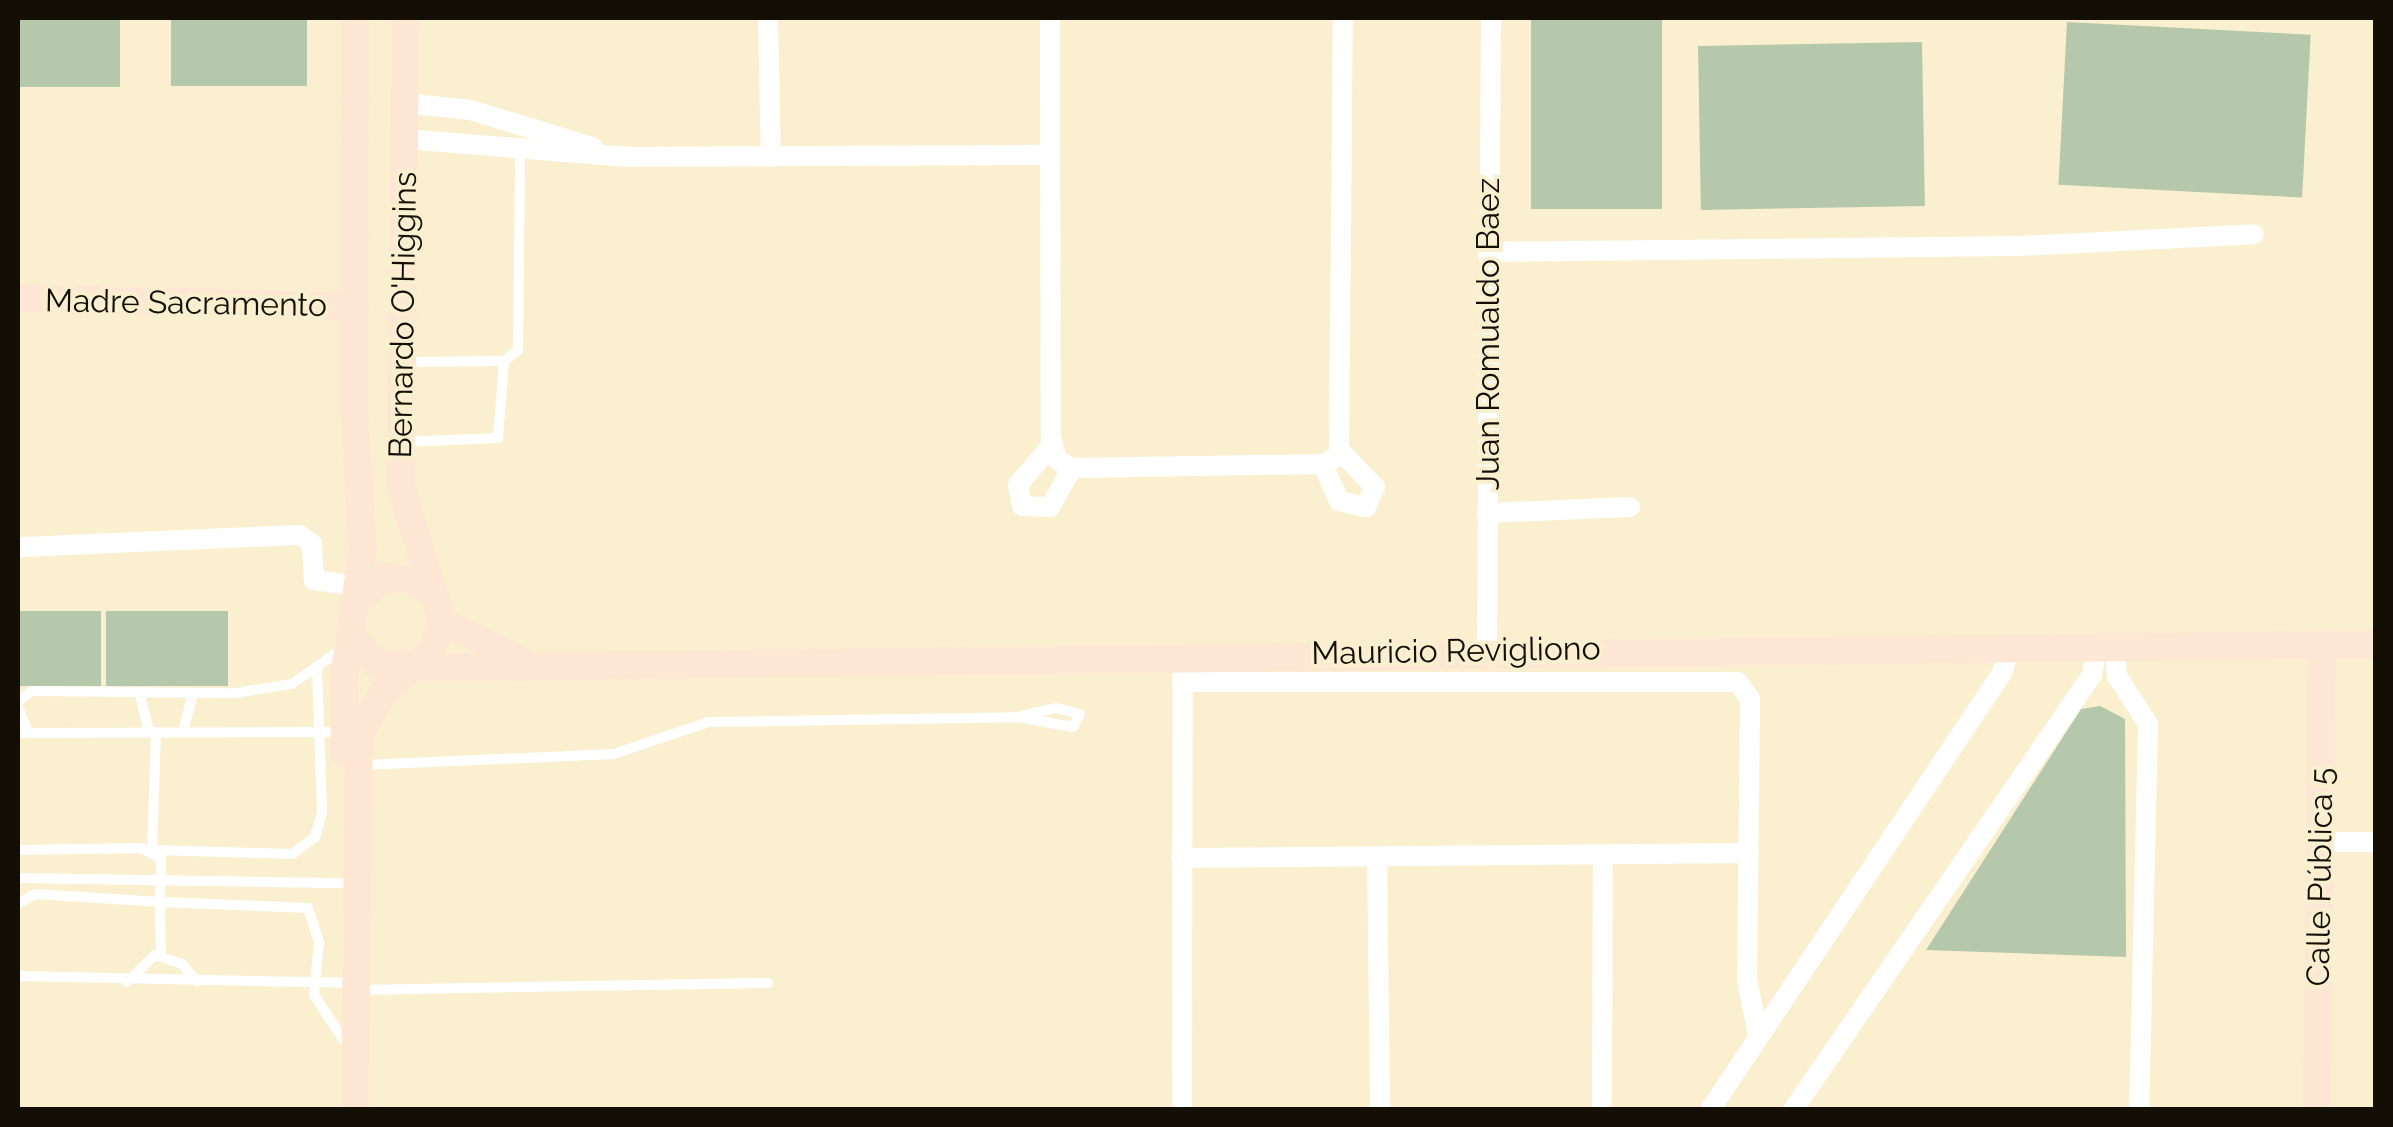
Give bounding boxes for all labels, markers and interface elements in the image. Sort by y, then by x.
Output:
street label: Bernardo O'Higgins [381,171,425,459]
street label: Juan Romualdo Baez [1469,178,1507,490]
street label: Madre Sacramento [45,281,327,325]
street label: Mauricio Revigliono [1311,629,1601,673]
street label: Calle Pública 5 [2299,767,2341,987]

